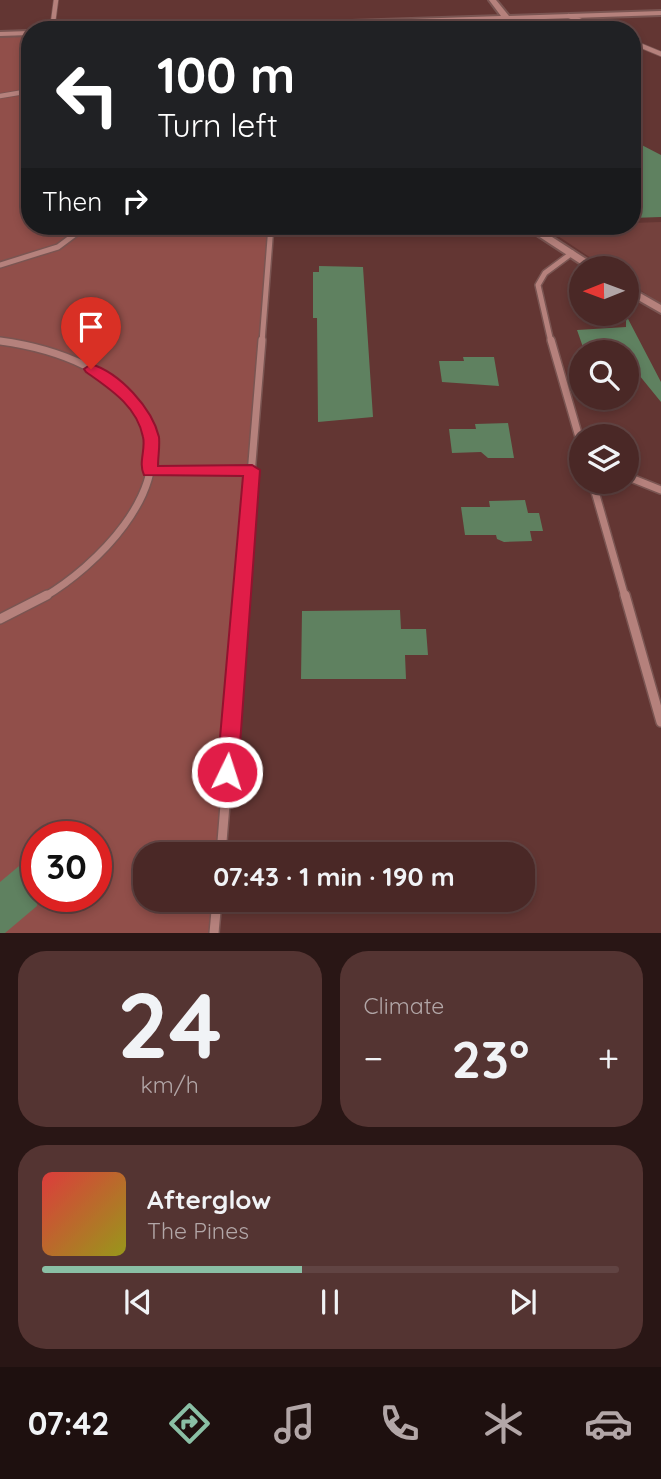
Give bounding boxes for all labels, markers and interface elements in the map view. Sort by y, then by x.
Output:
text: 100 m [157,44,295,105]
icon: left [42,49,133,140]
text: Turn left [157,105,278,145]
icon: right [116,182,154,220]
text: Then [42,185,102,218]
north arrow [569,256,639,326]
map controls [569,256,639,494]
pin [61,297,121,369]
icon: arrive [72,308,110,346]
button: search [569,340,639,410]
button: layers [569,424,639,494]
position arrow [190,735,264,809]
speed limit sign: 30 [21,821,112,912]
text: 07:43 · 1 min · 190 m [213,860,455,893]
text: 24 [117,967,222,1081]
text: Climate [364,991,444,1020]
text: 23° [451,1026,529,1091]
text: − [364,1034,383,1082]
text: + [598,1034,619,1082]
text: km/h [141,1070,199,1099]
text: Afterglow [147,1183,271,1216]
text: The Pines [147,1216,249,1245]
icon: previous [119,1283,157,1321]
icon: pause [311,1283,349,1321]
icon: next [504,1283,542,1321]
icon: directions [165,1399,214,1448]
icon: music [270,1399,319,1448]
icon: phone [375,1399,424,1448]
icon: climate [479,1399,528,1448]
icon: car [584,1399,633,1448]
text: 07:42 [28,1403,110,1443]

